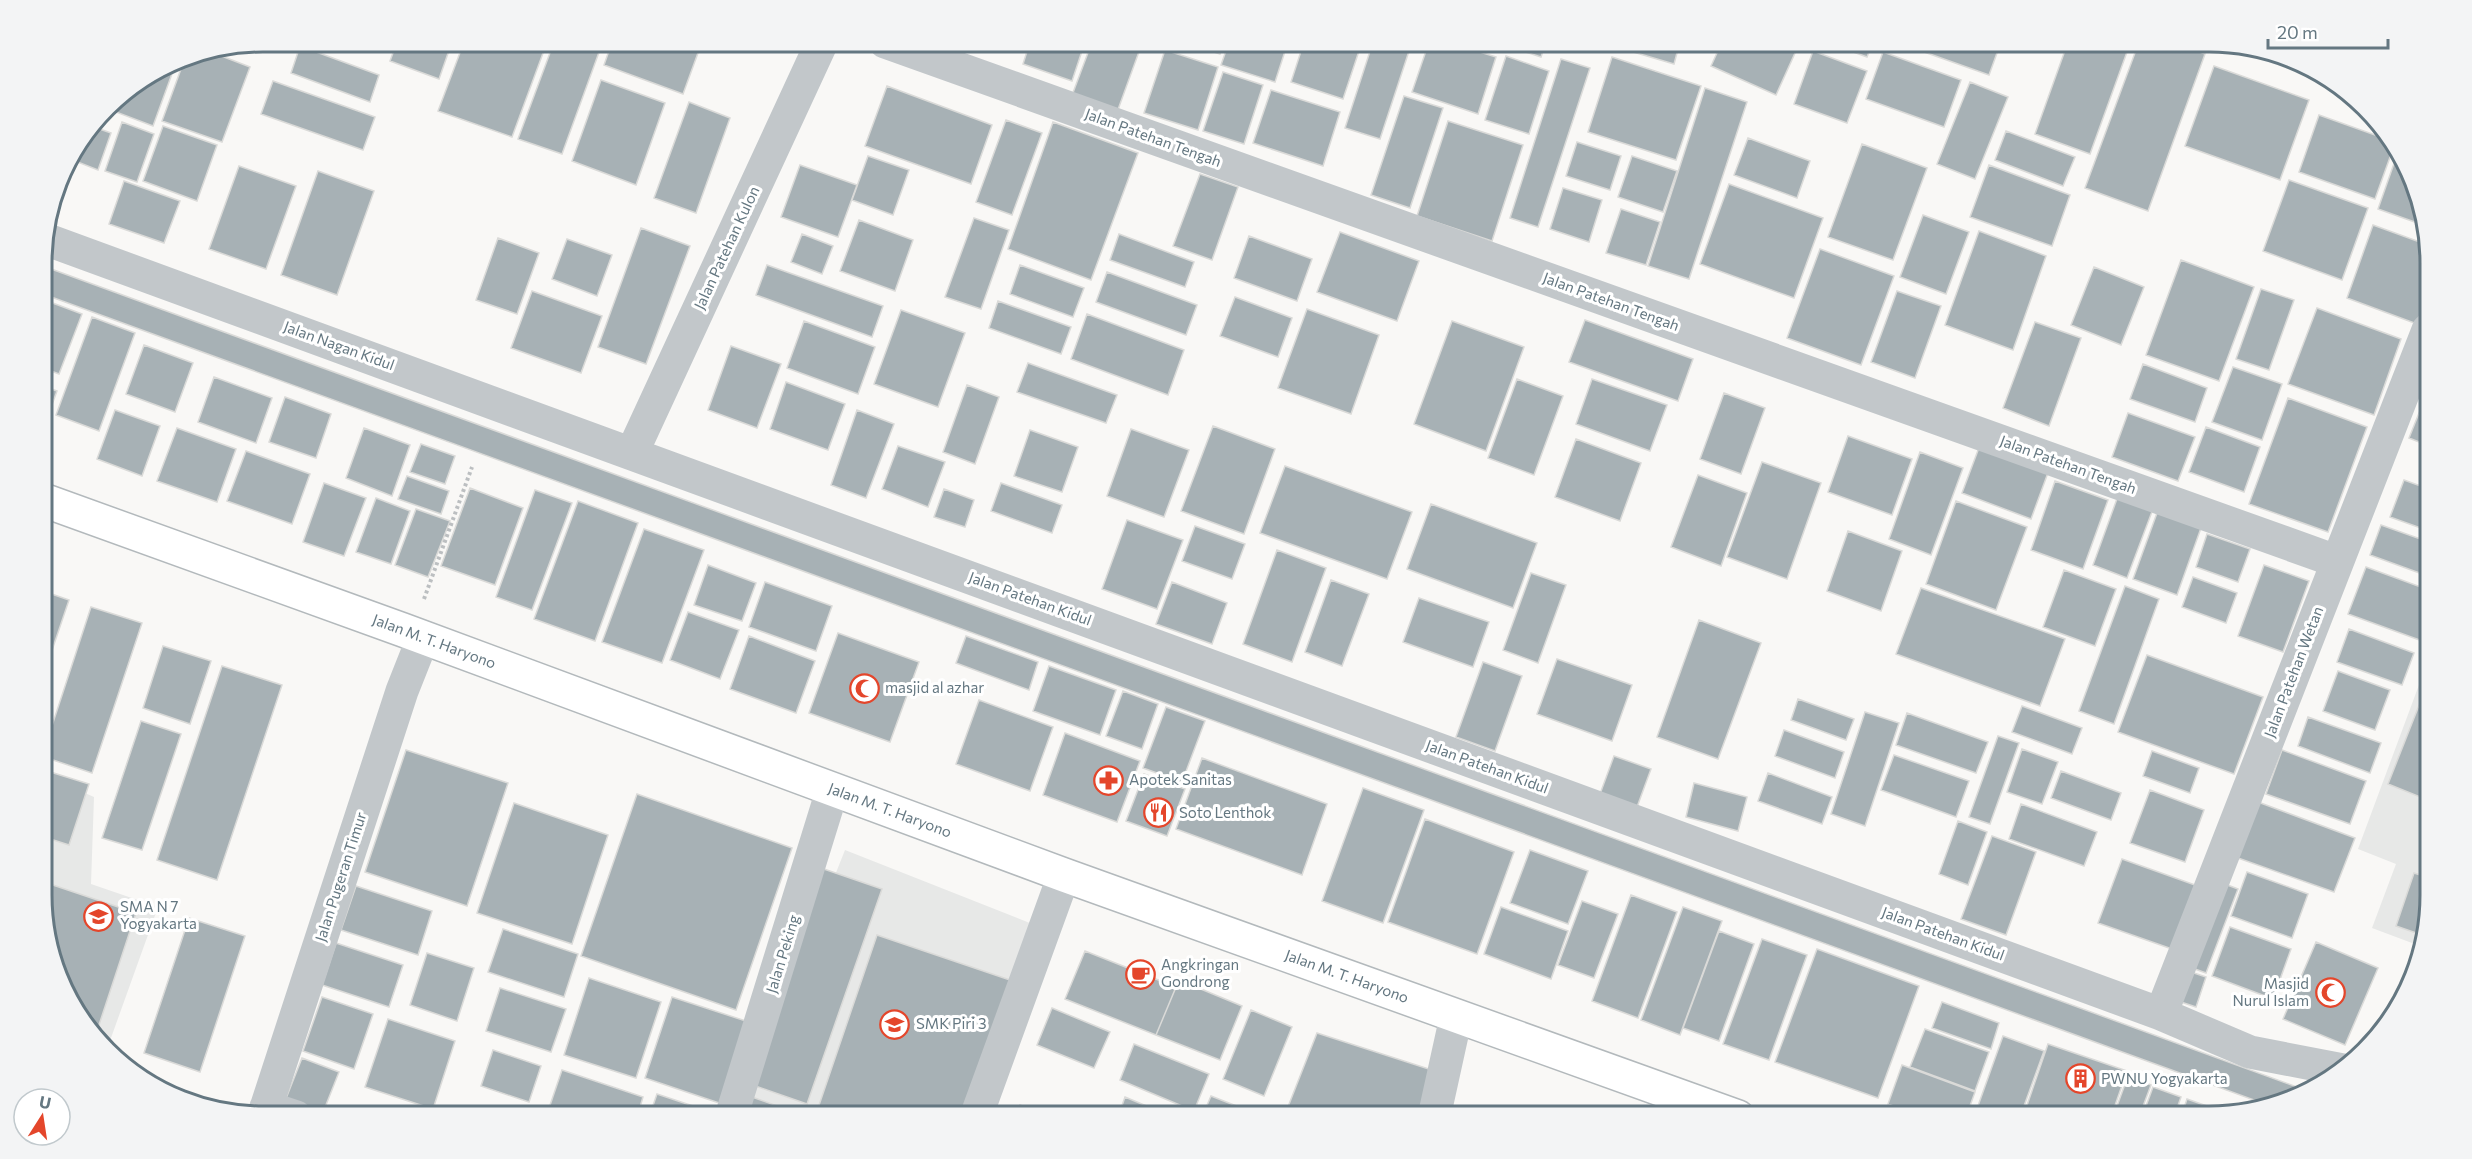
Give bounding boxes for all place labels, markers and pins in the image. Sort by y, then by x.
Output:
mosque icon: masjid al azhar [848,672,880,704]
place label: masjid al azhar [885,678,984,696]
pharmacy icon: Apotek Sanitas [1092,764,1124,796]
place label: Apotek Sanitas [1129,770,1232,788]
restaurant icon: Soto Lenthok [1142,797,1174,829]
place label: Soto Lenthok [1179,803,1271,821]
place label: SMA N 7 Yogyakarta [120,897,197,932]
school or university icon: SMA N 7 Yogyakarta [83,900,115,932]
place label: Angkringan Gondrong [1161,955,1239,990]
cafe icon: Angkringan Gondrong [1124,958,1156,990]
place label: Masjid Nurul Islam [2233,974,2309,1009]
mosque icon: Masjid Nurul Islam [2314,977,2346,1009]
school or university icon: SMK Piri 3 [879,1008,911,1040]
place label: SMK Piri 3 [916,1014,987,1032]
building icon: PWNU Yogyakarta [2064,1063,2096,1095]
place label: PWNU Yogyakarta [2101,1069,2228,1087]

